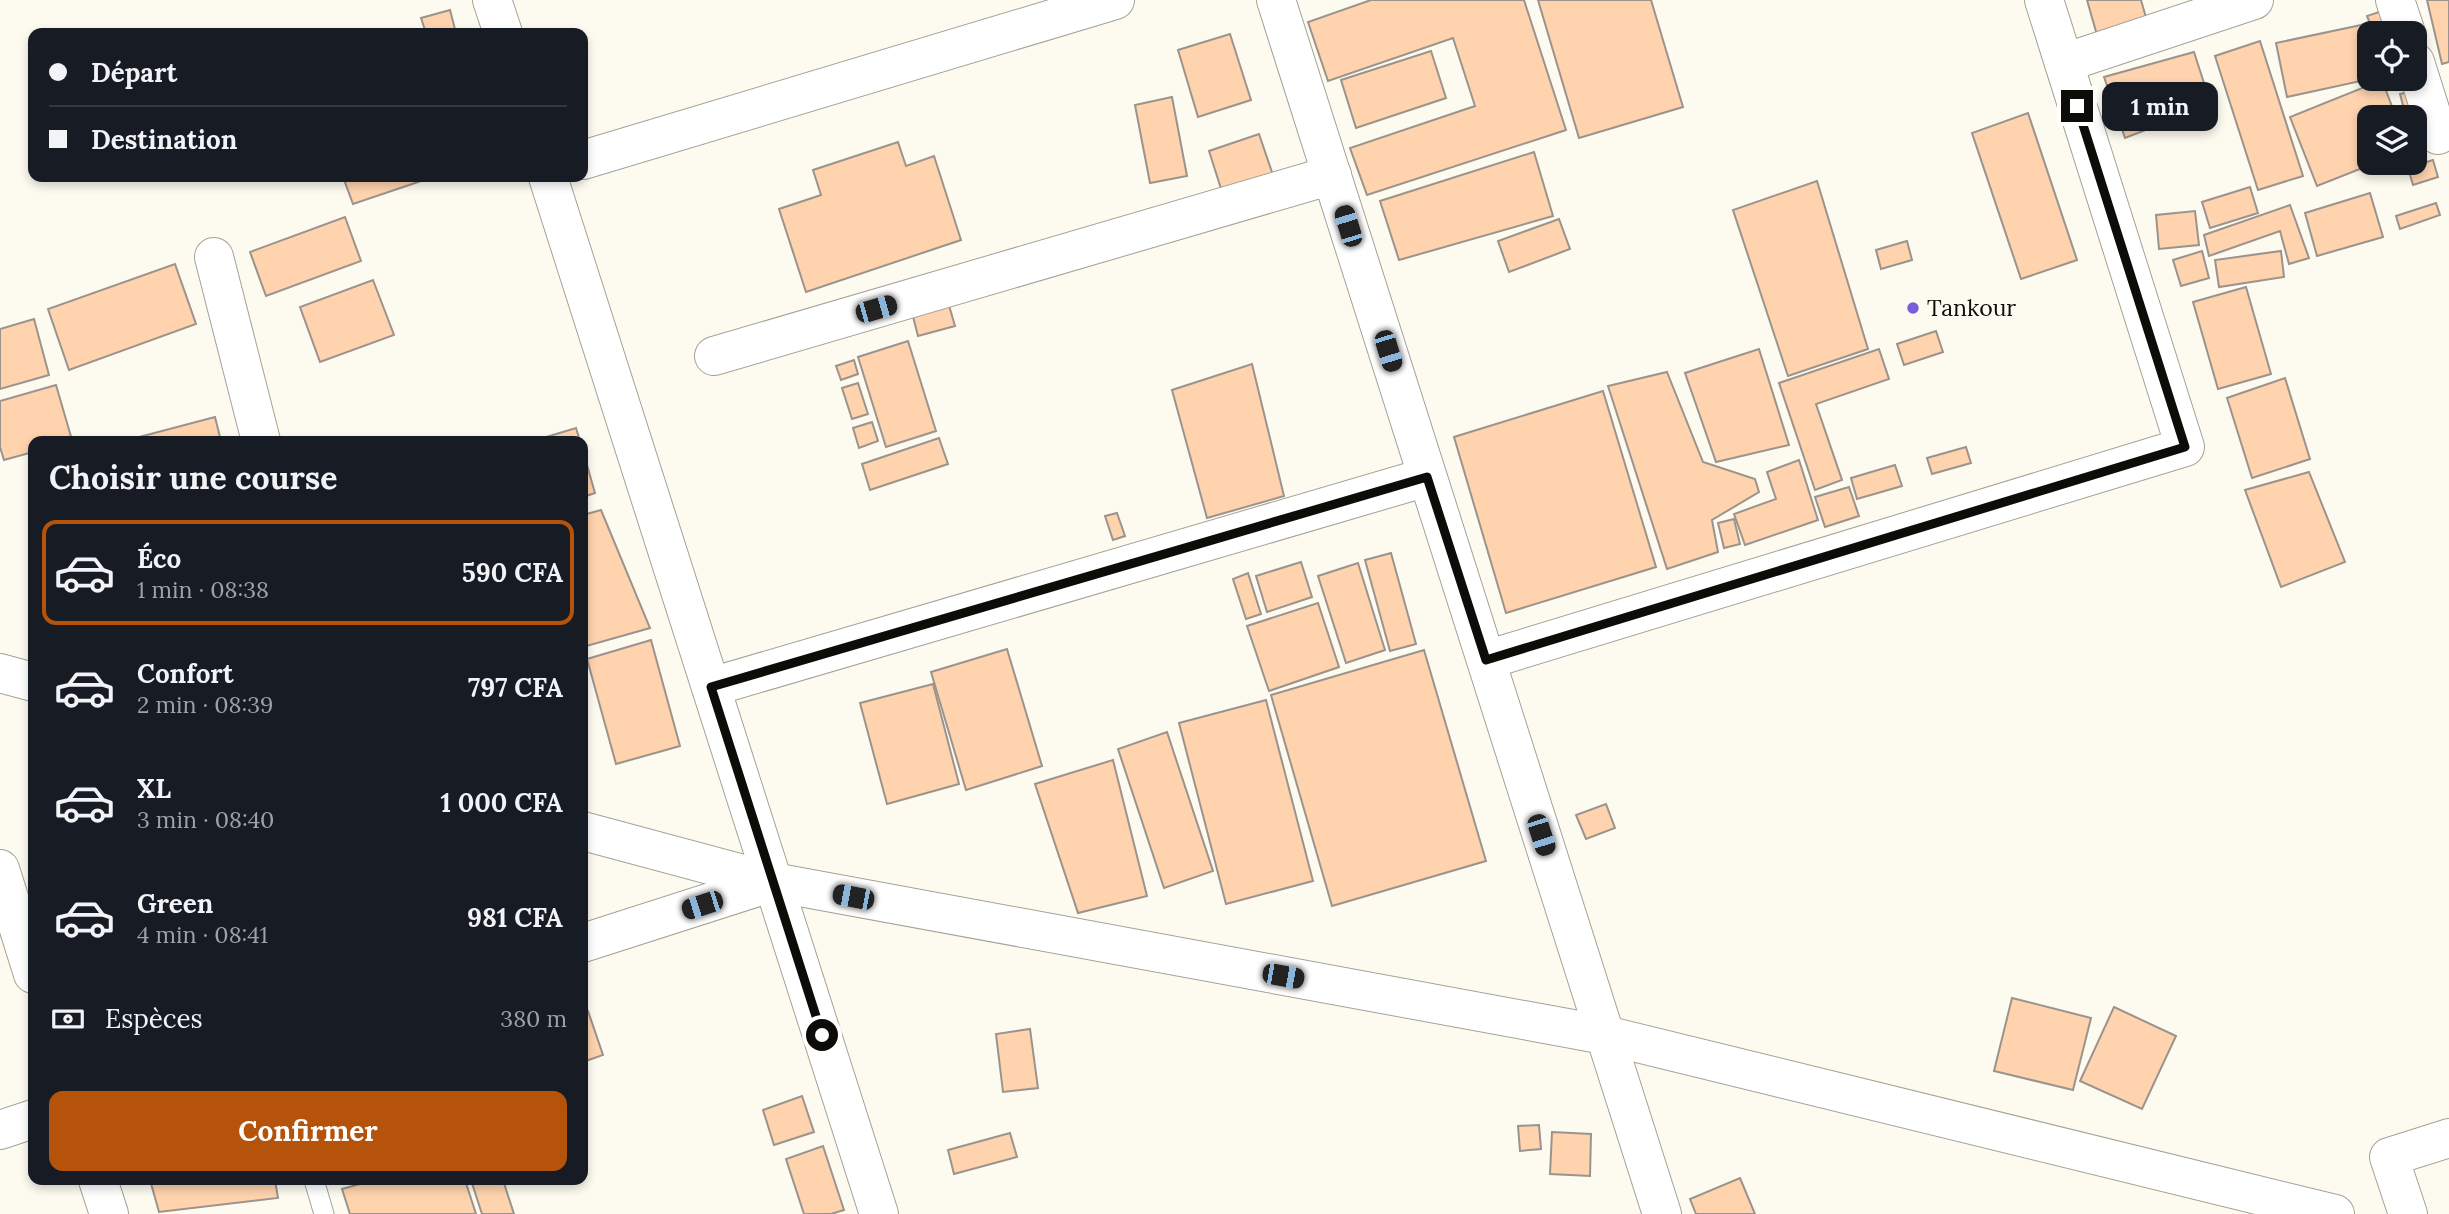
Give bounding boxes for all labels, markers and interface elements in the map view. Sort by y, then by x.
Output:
map controls [2357,21,2427,175]
button: locate [2357,21,2427,91]
text: Départ [91,56,177,89]
callout: 1 min [2102,82,2217,130]
route end [2061,90,2093,122]
text: 1 min [2131,92,2189,121]
button: layers [2357,105,2427,175]
text: Destination [91,123,237,156]
car [1332,203,1365,249]
car [853,293,900,325]
place label: Tankour [1927,293,2016,322]
marker: Tankour [1905,300,1921,316]
car [1372,328,1405,374]
text: Choisir une course [49,457,337,498]
icon: car [53,541,116,604]
text: Éco [137,542,181,575]
text: 590 CFA [462,556,563,589]
text: 1 min · 08:38 [137,575,269,604]
icon: car [53,656,116,719]
text: Confort [137,657,234,690]
text: 797 CFA [468,671,563,704]
text: 2 min · 08:39 [137,690,273,719]
icon: car [53,771,116,834]
text: XL [137,772,171,805]
text: 1 000 CFA [440,786,563,819]
text: 3 min · 08:40 [137,805,274,834]
car [1525,812,1558,858]
car [831,883,876,911]
icon: car [53,886,116,949]
text: Green [137,887,213,920]
car [679,889,726,921]
text: 981 CFA [467,901,563,934]
text: 4 min · 08:41 [137,920,268,949]
car [1261,962,1306,990]
icon: cash [49,1000,87,1038]
text: Espèces [105,1002,203,1035]
text: 380 m [500,1004,567,1033]
route start [806,1019,838,1051]
button: Confirmer [49,1091,567,1171]

